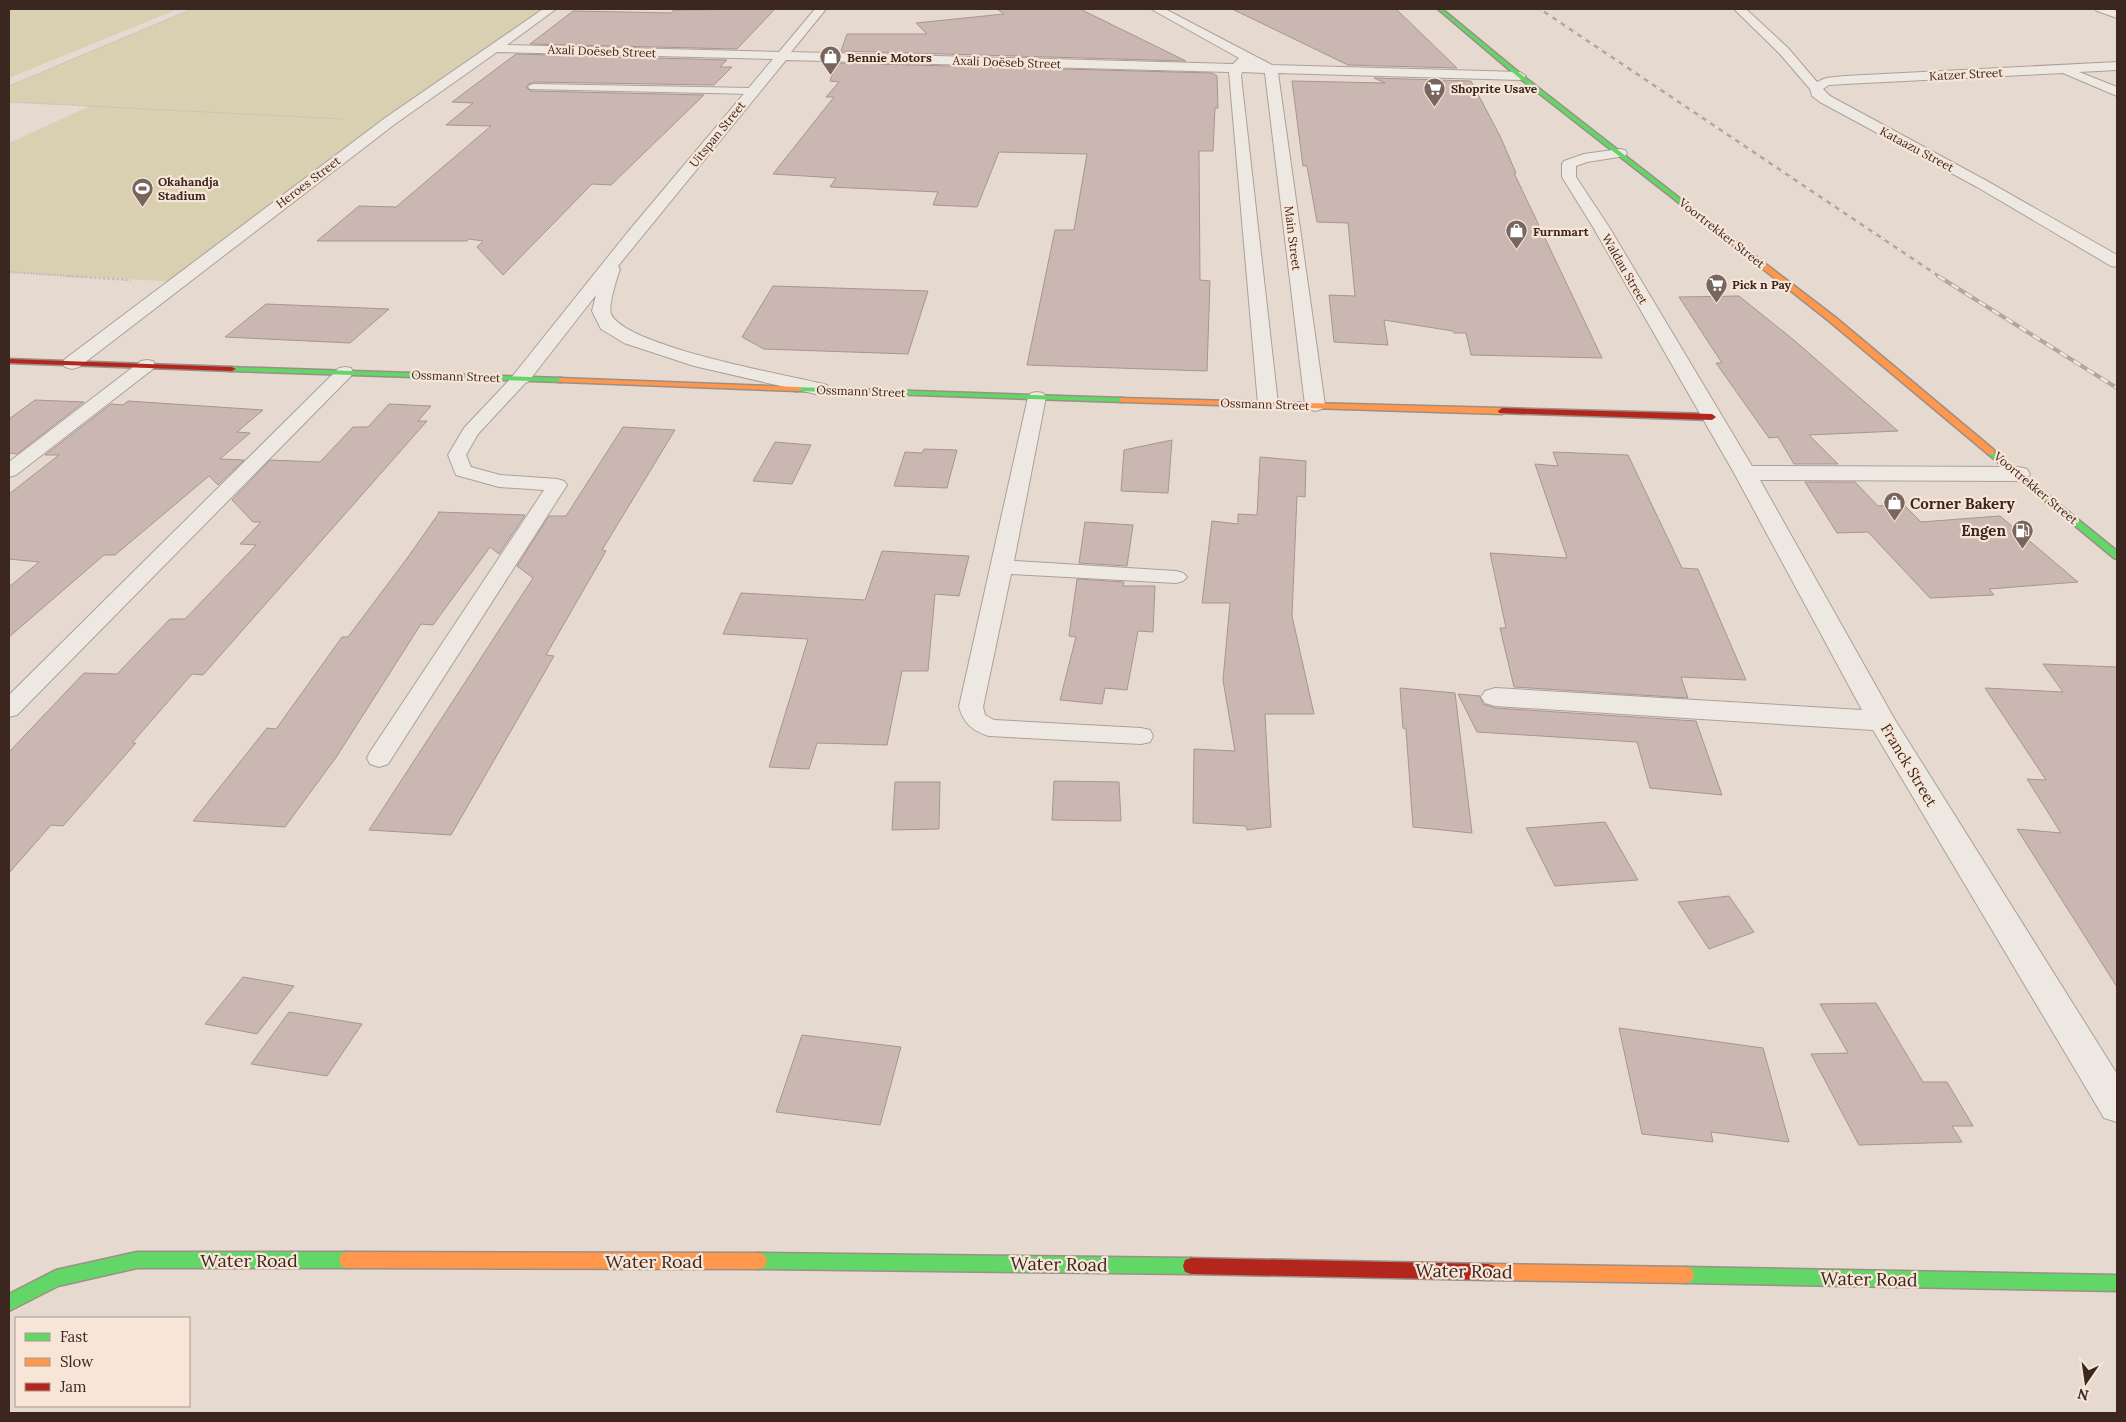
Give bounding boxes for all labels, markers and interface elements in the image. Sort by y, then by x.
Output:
street label: Axali Doëseb Street [546,42,657,60]
shop icon: Bennie Motors [819,45,843,76]
place label: Bennie Motors [847,50,932,65]
street label: Axali Doëseb Street [951,53,1062,71]
street label: Katzer Street [1929,65,2004,83]
supermarket icon: Shoprite Usave [1423,76,1447,107]
place label: Shoprite Usave [1451,81,1538,96]
street label: Uitspan Street [686,98,748,170]
street label: Kataazu Street [1877,123,1957,175]
street label: Heroes Street [273,153,344,211]
place label: Okahandja Stadium [158,174,220,203]
sports icon: Okahandja Stadium [130,176,154,207]
street label: Voortrekker Street [1675,194,1768,271]
street label: Main Street [1282,205,1304,272]
shop icon: Furnmart [1505,219,1529,250]
place label: Furnmart [1533,224,1590,239]
street label: Waldau Street [1599,231,1651,307]
supermarket icon: Pick n Pay [1704,272,1728,303]
place label: Pick n Pay [1732,277,1792,292]
street label: Ossmann Street [411,367,501,385]
street label: Ossmann Street [816,382,906,400]
street label: Ossmann Street [1220,395,1310,413]
street label: Voortrekker Street [1990,448,2081,528]
shop icon: Corner Bakery [1882,491,1906,522]
place label: Corner Bakery [1910,494,2016,513]
fuel station icon: Engen [2010,518,2034,549]
place label: Engen [1961,521,2006,540]
street label: Franck Street [1877,720,1941,810]
street label: Water Road [200,1249,298,1272]
street label: Water Road [605,1250,703,1273]
street label: Water Road [1010,1252,1108,1276]
street label: Water Road [1415,1259,1513,1283]
street label: Water Road [1820,1267,1918,1291]
legend [15,1317,190,1407]
text: Fast [60,1327,88,1346]
text: Slow [60,1352,93,1371]
north arrow [2061,1357,2111,1407]
text: Jam [59,1377,87,1396]
text: N [2076,1385,2090,1405]

